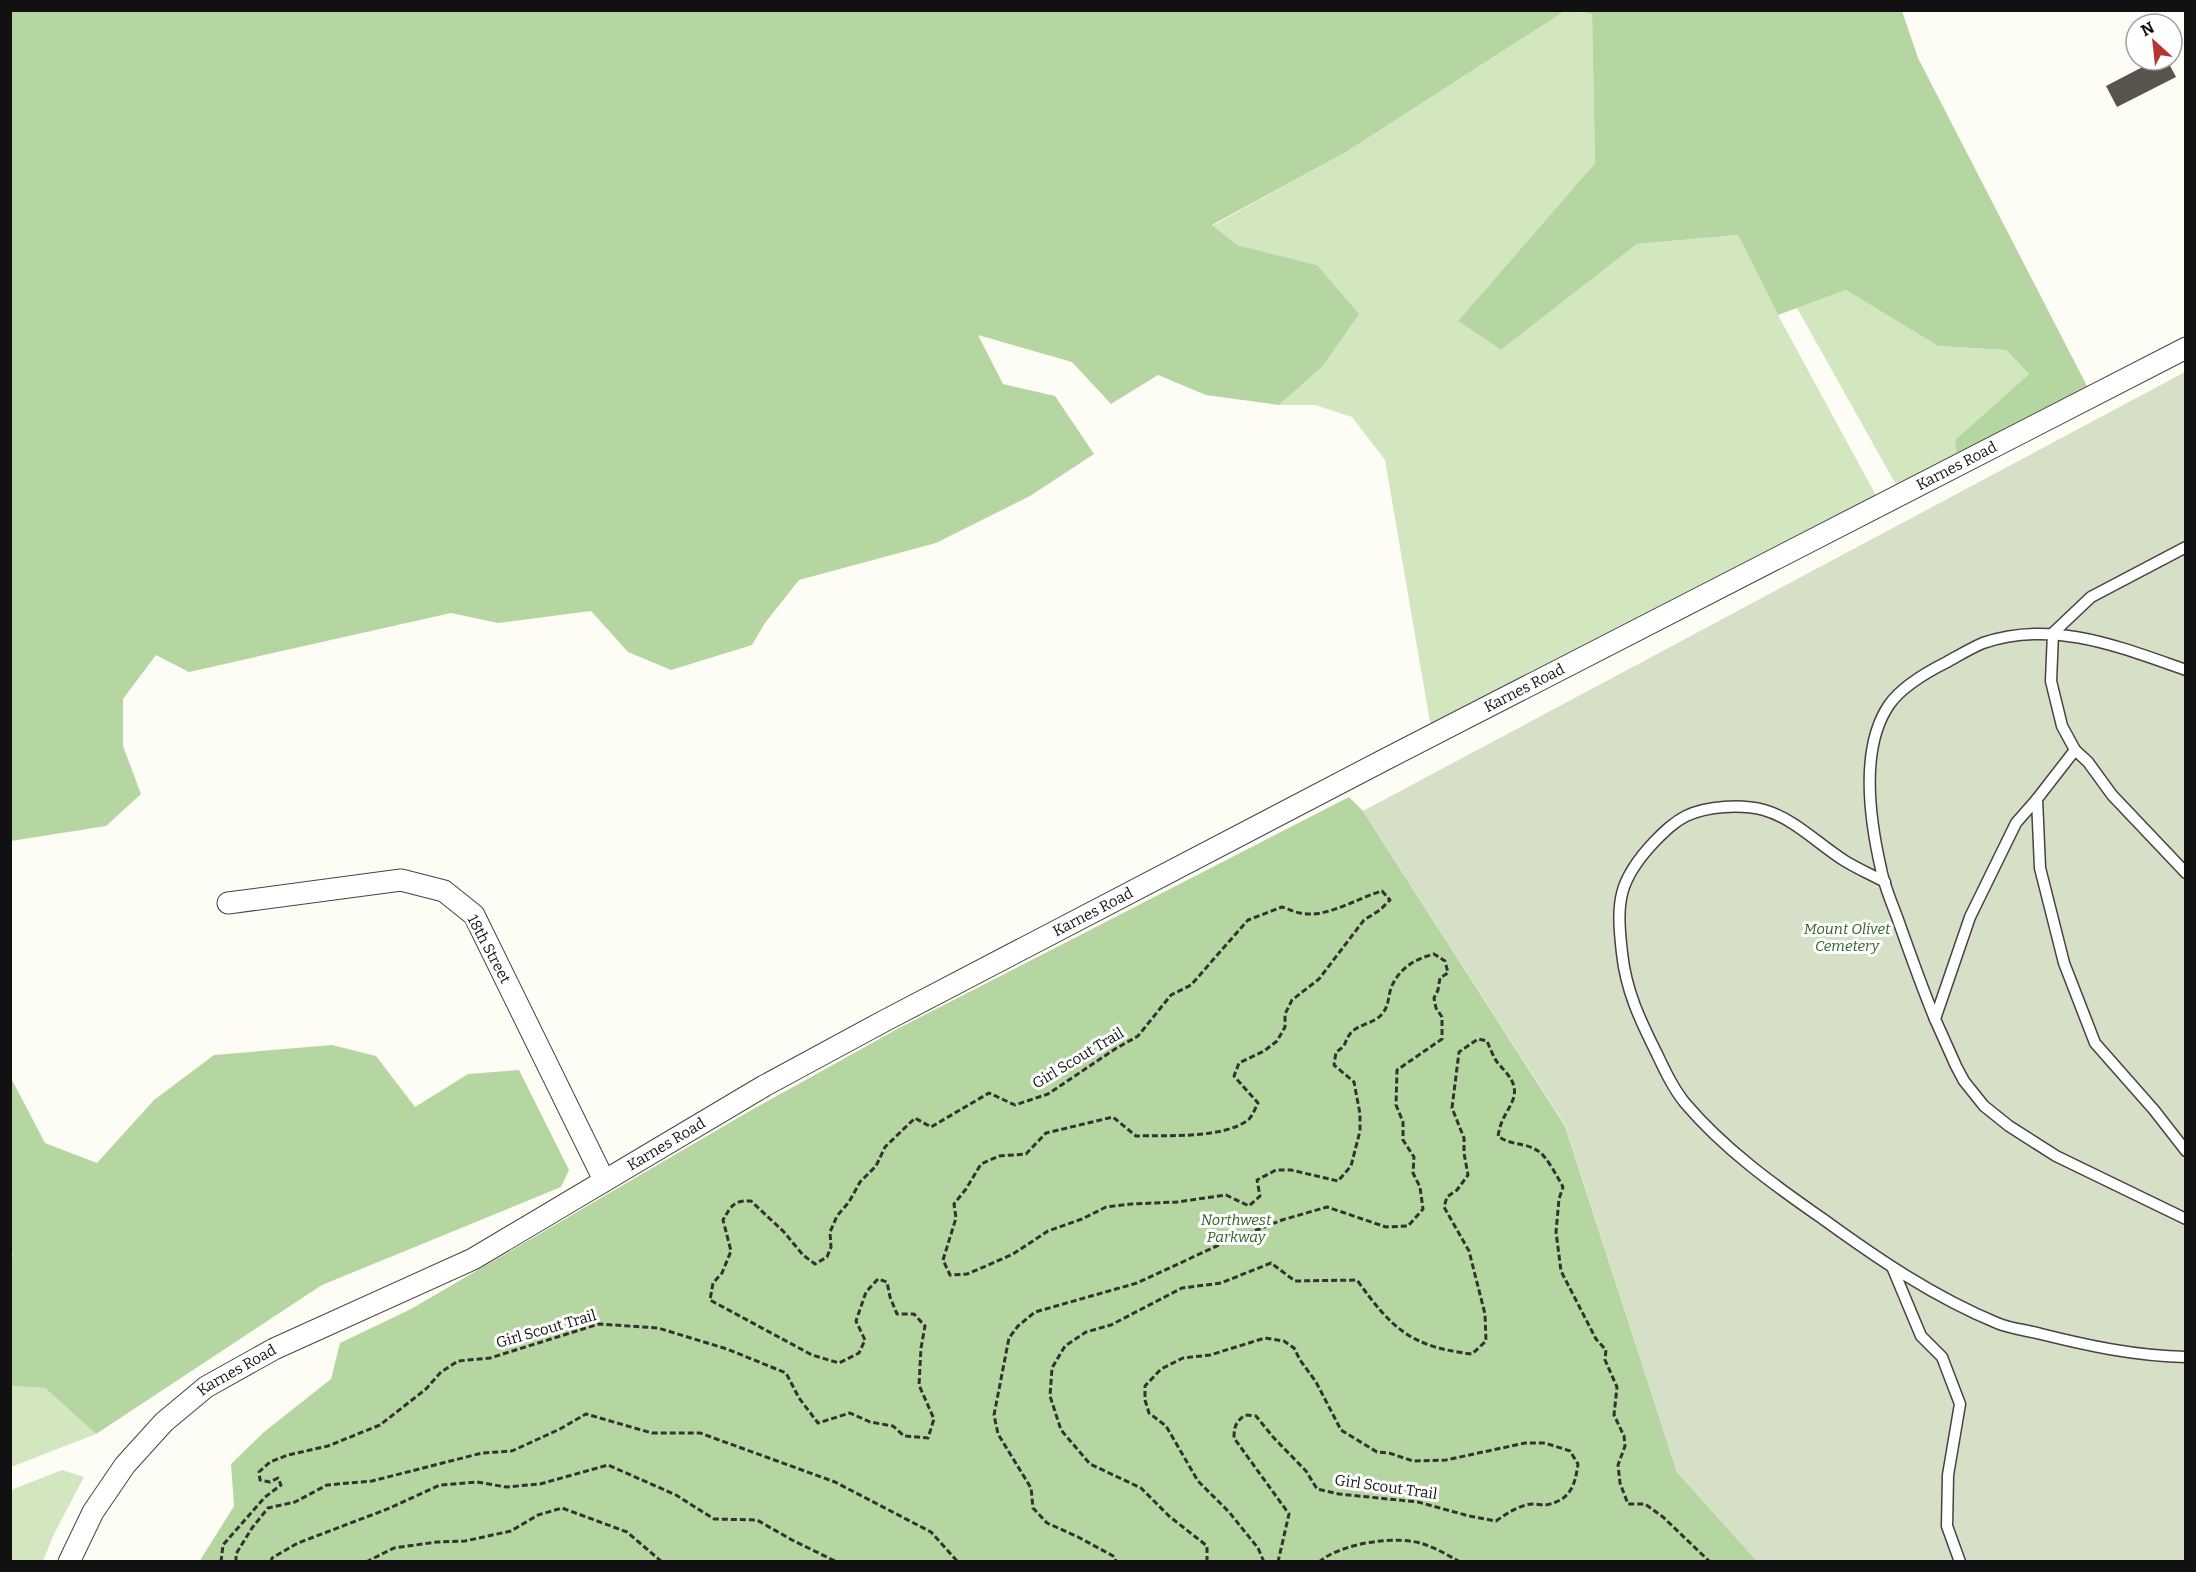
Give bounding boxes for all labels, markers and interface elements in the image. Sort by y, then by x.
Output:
north arrow [2124,12,2184,72]
text: N [2138,18,2157,40]
street label: Karnes Road [1913,438,2000,494]
street label: Karnes Road [1481,660,1567,716]
street label: Karnes Road [1050,884,1136,940]
street label: 18th Street [463,912,515,987]
park label: Mount Olivet Cemetery [1804,920,1891,955]
street label: Girl Scout Trail [1029,1024,1127,1092]
street label: Karnes Road [624,1114,709,1174]
park label: Northwest Parkway [1201,1211,1272,1246]
street label: Girl Scout Trail [494,1306,598,1352]
street label: Karnes Road [193,1341,279,1400]
street label: Girl Scout Trail [1334,1471,1438,1503]

